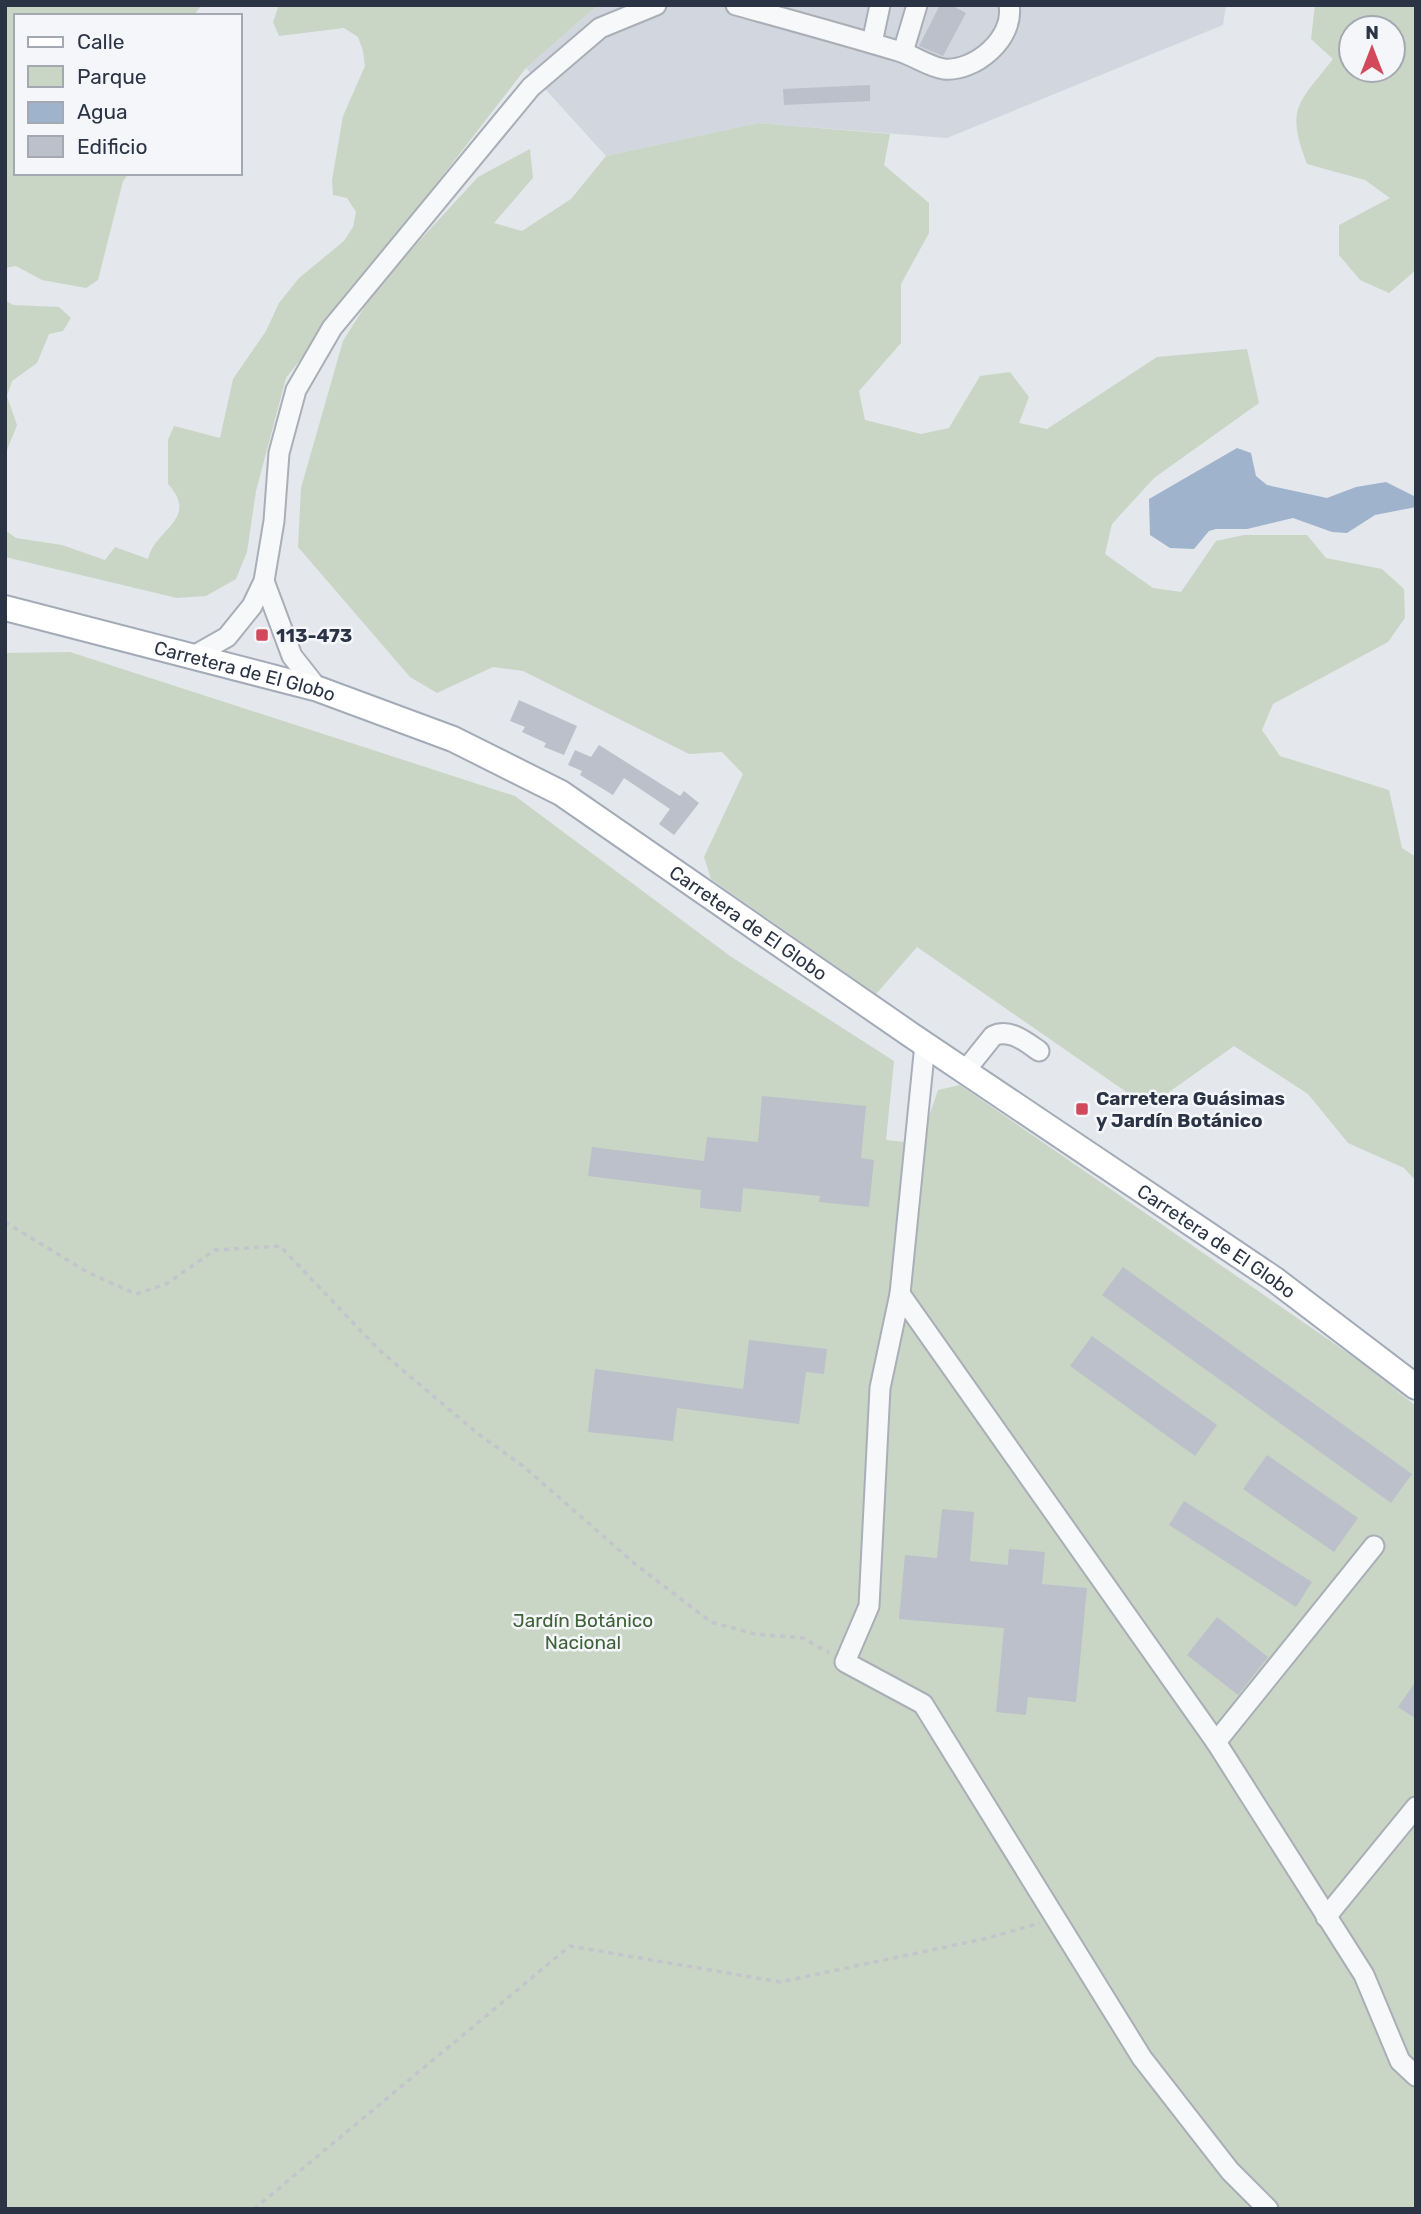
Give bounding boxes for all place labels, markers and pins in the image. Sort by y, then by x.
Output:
place label: 113-473 [276,624,352,647]
marker: 113-473 [254,627,270,643]
place label: Carretera Guásimas y Jardín Botánico [1096,1087,1285,1132]
marker: Carretera Guásimas y Jardín Botánico [1074,1101,1090,1117]

